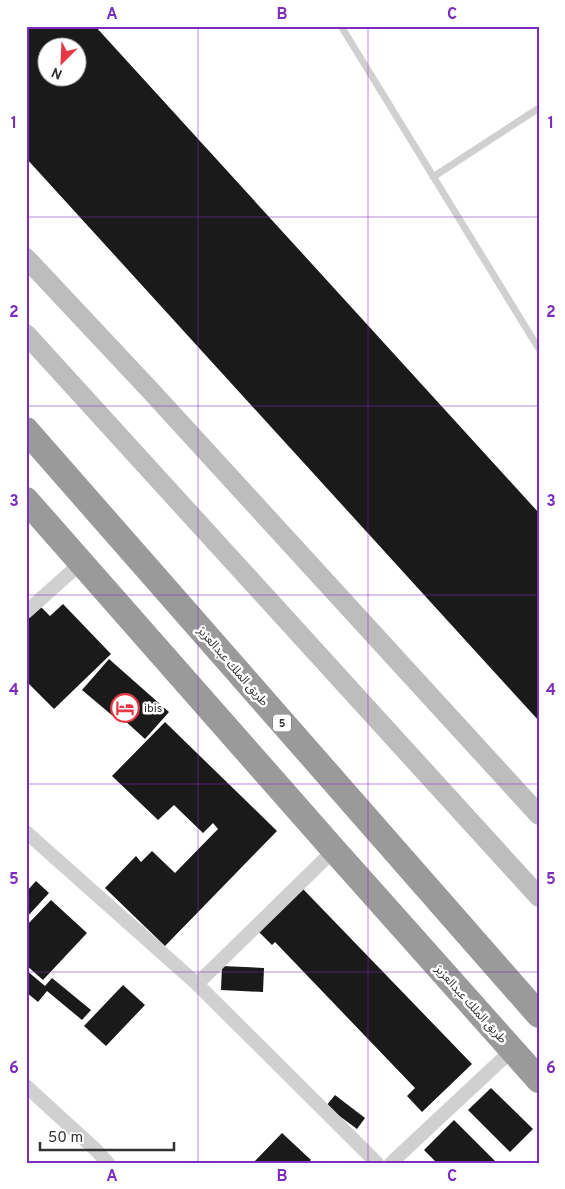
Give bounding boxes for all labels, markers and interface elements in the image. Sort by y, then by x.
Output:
text: A [106,5,118,25]
text: B [276,5,288,25]
text: C [447,5,457,25]
north arrow [38,38,88,88]
text: N [49,63,65,82]
text: 1 [11,114,17,134]
text: 1 [548,114,554,134]
text: 2 [9,303,19,323]
text: 2 [546,303,556,323]
text: 3 [9,492,19,512]
text: 3 [546,492,556,512]
street label: طريق الملك عبدالعزيز [193,623,271,710]
text: 4 [9,681,19,701]
text: 4 [546,681,556,701]
hotel icon: ibis [110,693,140,723]
place label: ibis [144,701,162,717]
road number: 5 [273,714,291,731]
text: 5 [9,870,19,890]
text: 5 [546,870,556,890]
street label: طريق الملك عبدالعزيز [430,961,510,1047]
text: 6 [9,1059,19,1079]
text: 6 [546,1059,556,1079]
scale bar [40,1119,174,1151]
text: 50 m [48,1129,83,1148]
text: A [106,1167,118,1187]
text: B [276,1167,288,1187]
text: C [447,1167,457,1187]

